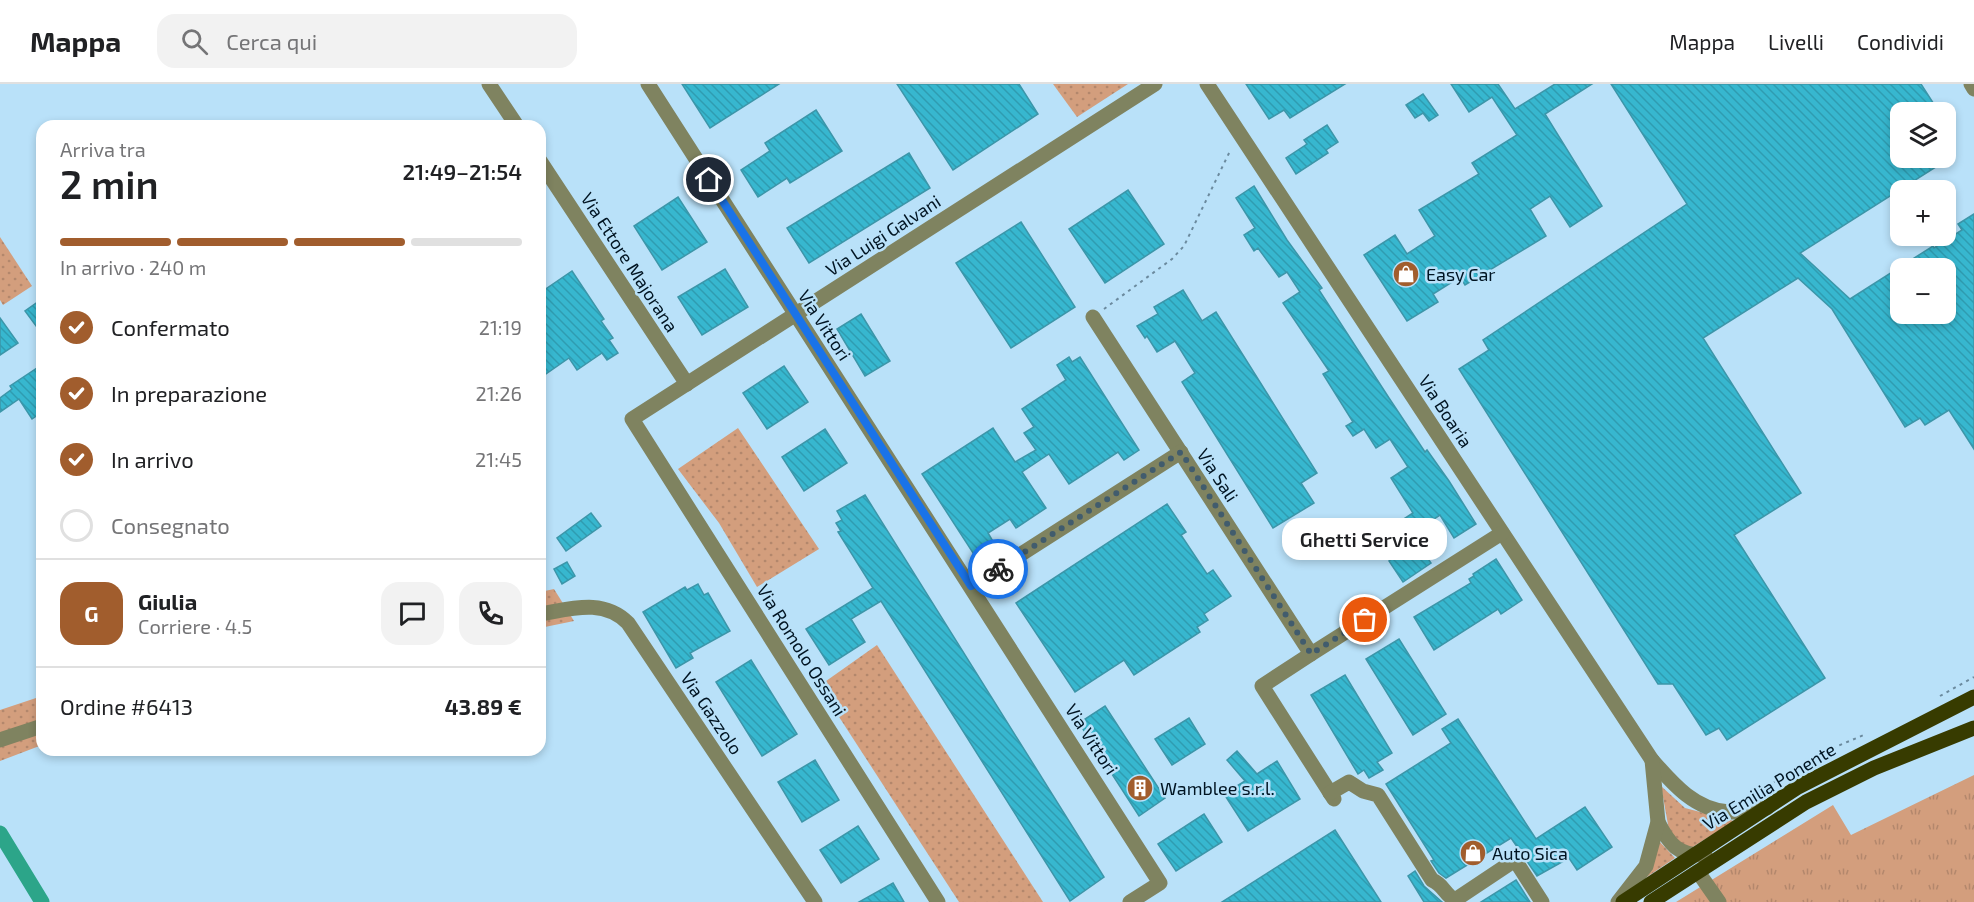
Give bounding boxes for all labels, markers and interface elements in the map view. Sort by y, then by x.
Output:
search box [157,14,577,68]
text: Mappa [30,24,121,58]
icon: search [178,25,211,58]
text: Cerca qui [226,28,317,54]
text: Mappa [1669,29,1735,54]
text: Livelli [1768,29,1824,54]
text: Condividi [1857,29,1944,54]
map controls [1890,102,1956,324]
button: layers [1890,102,1956,168]
text: Arriva tra [60,137,146,161]
pin [683,154,734,205]
text: 21:49–21:54 [402,158,522,184]
text: 2 min [60,160,159,207]
icon: home [692,163,725,196]
button: + [1890,180,1956,246]
street label: Via Ettore Majorana [577,188,683,336]
street label: Via Luigi Galvani [822,190,944,280]
text: In arrivo · 240 m [60,255,206,279]
button: − [1890,258,1956,324]
shop icon: Easy Car [1391,259,1421,289]
place label: Easy Car [1426,263,1496,285]
street label: Via Vittori [794,285,856,365]
icon: check [60,311,93,344]
text: Confermato [111,314,230,340]
text: 21:19 [479,315,522,339]
street label: Via Boaria [1414,371,1478,451]
icon: check [60,377,93,410]
text: In preparazione [111,380,267,406]
text: 21:26 [475,381,522,405]
icon: check [60,443,93,476]
street label: Via Sali [1193,444,1243,506]
text: In arrivo [111,446,194,472]
text: 21:45 [475,447,522,471]
text: Consegnato [111,512,230,538]
callout: Ghetti Service [1282,518,1448,560]
text: Ghetti Service [1300,527,1429,551]
courier [968,539,1028,599]
icon: bike [982,553,1015,586]
street label: Via Romolo Ossani [753,580,851,720]
button: chat [381,582,444,645]
button: phone [459,582,522,645]
text: Giulia [138,588,197,614]
pin [1339,594,1390,645]
text: G [84,600,99,626]
icon: bag [1348,603,1381,636]
text: Corriere · 4.5 [138,614,252,638]
street label: Via Gazzolo [676,668,748,758]
text: Ordine #6413 [60,693,193,719]
text: 43.89 € [445,693,522,719]
street label: Via Vittori [1061,699,1123,779]
street label: Via Emilia Ponente [1699,738,1839,834]
building icon: Wamblee s.r.l. [1125,773,1155,803]
place label: Wamblee s.r.l. [1160,777,1275,799]
shop icon: Auto Sica [1458,838,1488,868]
place label: Auto Sica [1492,842,1568,864]

